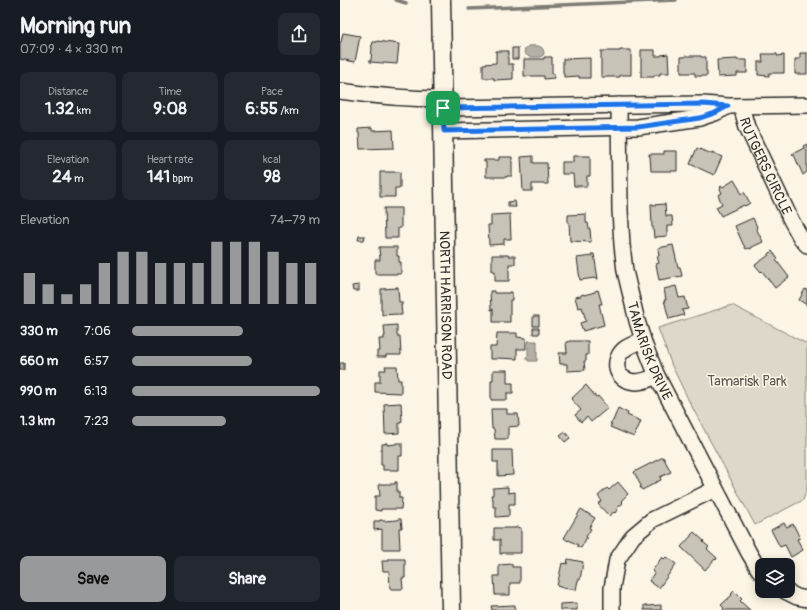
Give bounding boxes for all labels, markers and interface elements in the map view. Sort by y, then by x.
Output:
text: Morning run [20,12,131,40]
button: share [278,13,320,55]
text: 07:09 · 4 × 330 m [20,41,123,57]
text: Distance [48,85,88,98]
text: Time [159,85,182,98]
text: Pace [261,85,283,98]
pin [426,91,460,125]
icon: arrive [432,97,454,119]
text: 1.32 [45,98,74,119]
text: 9:08 [153,98,187,119]
text: 6:55 [245,98,278,119]
text: km [74,104,91,117]
text: /km [278,104,299,117]
street label: RUTGERS CIRCLE [736,116,795,218]
text: Elevation [47,153,89,166]
text: Heart rate [147,153,193,166]
text: kcal [263,153,281,166]
text: 24 [52,166,72,187]
text: 141 [147,166,170,187]
text: 98 [263,166,281,187]
text: m [72,172,84,185]
text: bpm [170,172,193,185]
text: Elevation [20,212,70,228]
text: 74–79 m [270,212,320,228]
street label: NORTH HARRISON ROAD [436,230,455,380]
street label: TAMARISK DRIVE [624,300,676,403]
text: 330 m [20,323,58,339]
text: 7:06 [84,323,111,339]
text: 660 m [20,353,58,369]
text: 6:57 [84,353,109,369]
park label: Tamarisk Park [707,373,787,390]
text: 990 m [20,383,57,399]
text: 6:13 [84,383,107,399]
text: 1.3 km [20,413,55,429]
text: 7:23 [84,413,108,429]
button: Save [20,556,166,602]
button: Share [174,556,320,602]
map controls [755,558,795,598]
button: layers [755,558,795,598]

